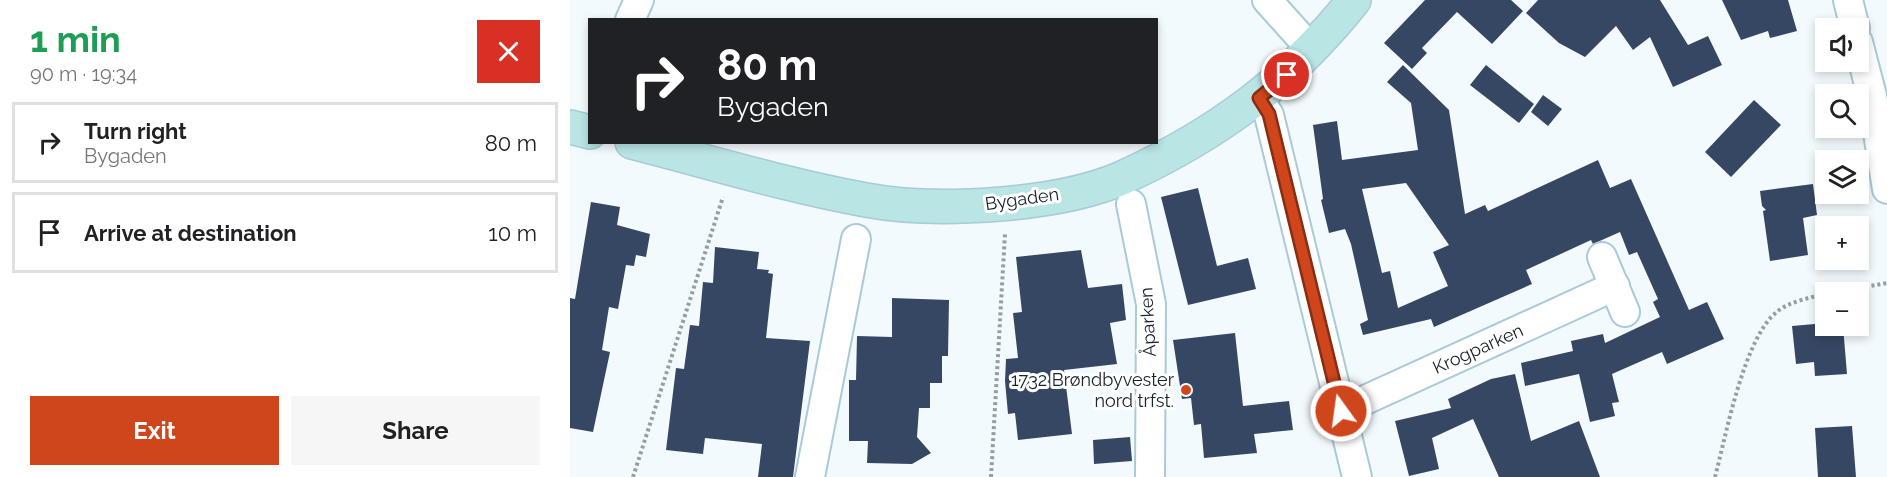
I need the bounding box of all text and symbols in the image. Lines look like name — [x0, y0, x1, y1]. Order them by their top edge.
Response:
text: 1 min — [30, 18, 121, 60]
map controls — [1815, 18, 1869, 336]
button: sound — [1815, 18, 1869, 72]
button: close — [477, 20, 540, 83]
text: 80 m — [717, 41, 817, 90]
icon: right — [618, 42, 696, 120]
pin — [1261, 49, 1312, 100]
icon: arrive — [1270, 58, 1303, 91]
text: 90 m · 19:34 — [30, 62, 137, 86]
button: search — [1815, 84, 1869, 138]
text: Bygaden — [717, 91, 829, 122]
text: Turn right — [84, 118, 187, 144]
icon: right — [33, 126, 66, 159]
text: 80 m — [485, 130, 537, 156]
text: Bygaden — [84, 144, 167, 168]
button: layers — [1815, 150, 1869, 204]
street label: Bygaden — [984, 183, 1060, 214]
icon: arrive — [33, 216, 66, 249]
button: + — [1815, 216, 1869, 270]
text: Arrive at destination — [84, 220, 297, 246]
text: 10 m — [488, 220, 537, 246]
button: − — [1815, 282, 1869, 336]
street label: Åparken — [1134, 287, 1160, 357]
street label: Krogparken — [1429, 319, 1526, 378]
place label: 1732 Brøndbyvester nord trfst. — [1011, 369, 1175, 411]
position arrow — [1309, 379, 1373, 443]
marker: 1732 Brøndbyvester nord trfst. — [1179, 383, 1193, 397]
button: Exit — [30, 396, 279, 465]
button: Share — [291, 396, 540, 465]

